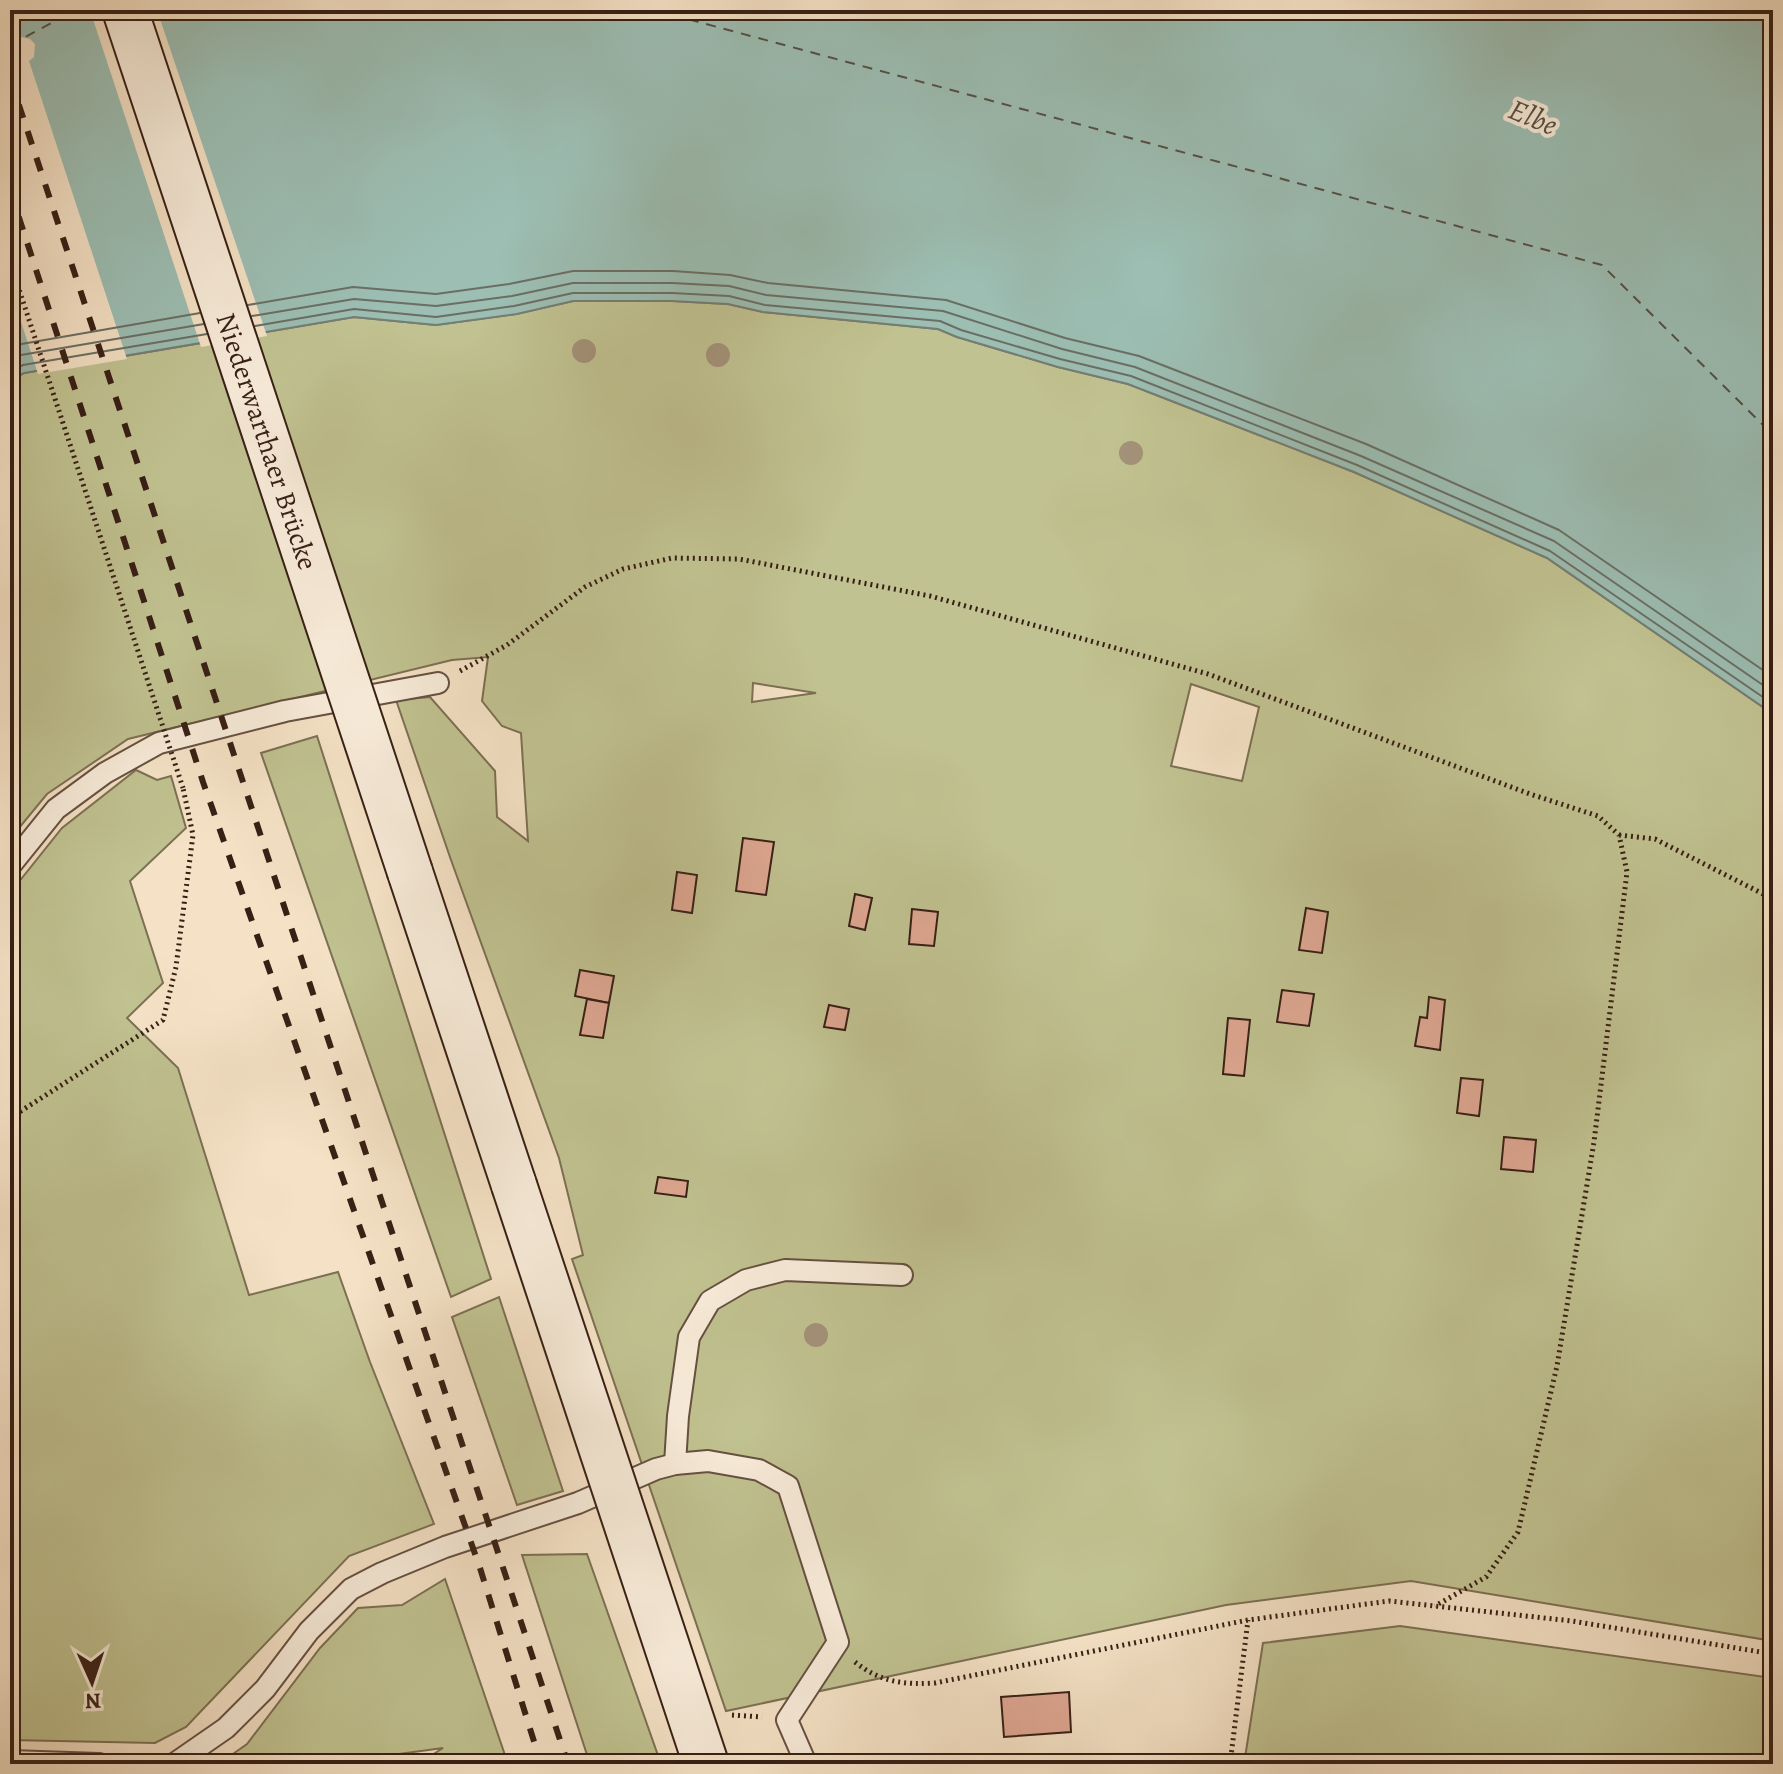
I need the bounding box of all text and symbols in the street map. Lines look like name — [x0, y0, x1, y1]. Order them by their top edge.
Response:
water label: Elbe — [1503, 89, 1564, 145]
street label: Niederwarthaer Brücke — [206, 308, 327, 575]
north arrow — [52, 1642, 132, 1722]
text: N — [84, 1686, 102, 1716]

